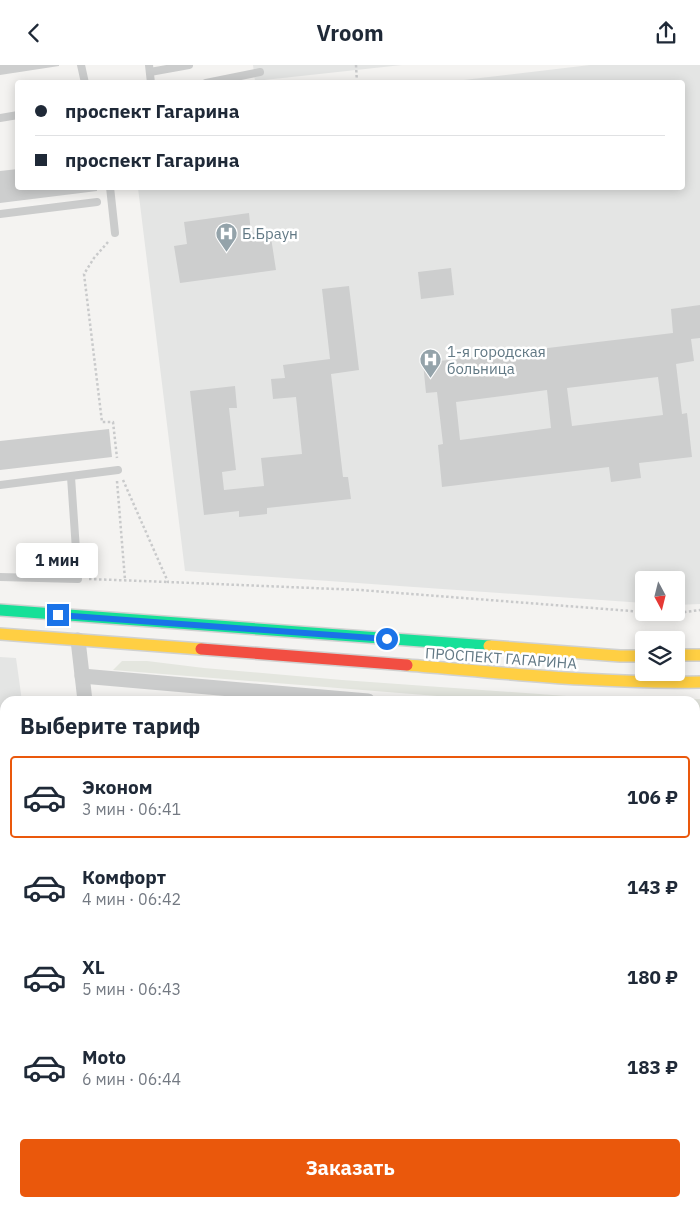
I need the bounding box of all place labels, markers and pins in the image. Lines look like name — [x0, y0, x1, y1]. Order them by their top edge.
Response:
hospital icon: Б.Браун — [214, 221, 238, 252]
place label: Б.Браун — [242, 224, 298, 243]
place label: 1-я городская больница — [447, 342, 546, 378]
hospital icon: 1-я городская больница — [419, 348, 443, 379]

